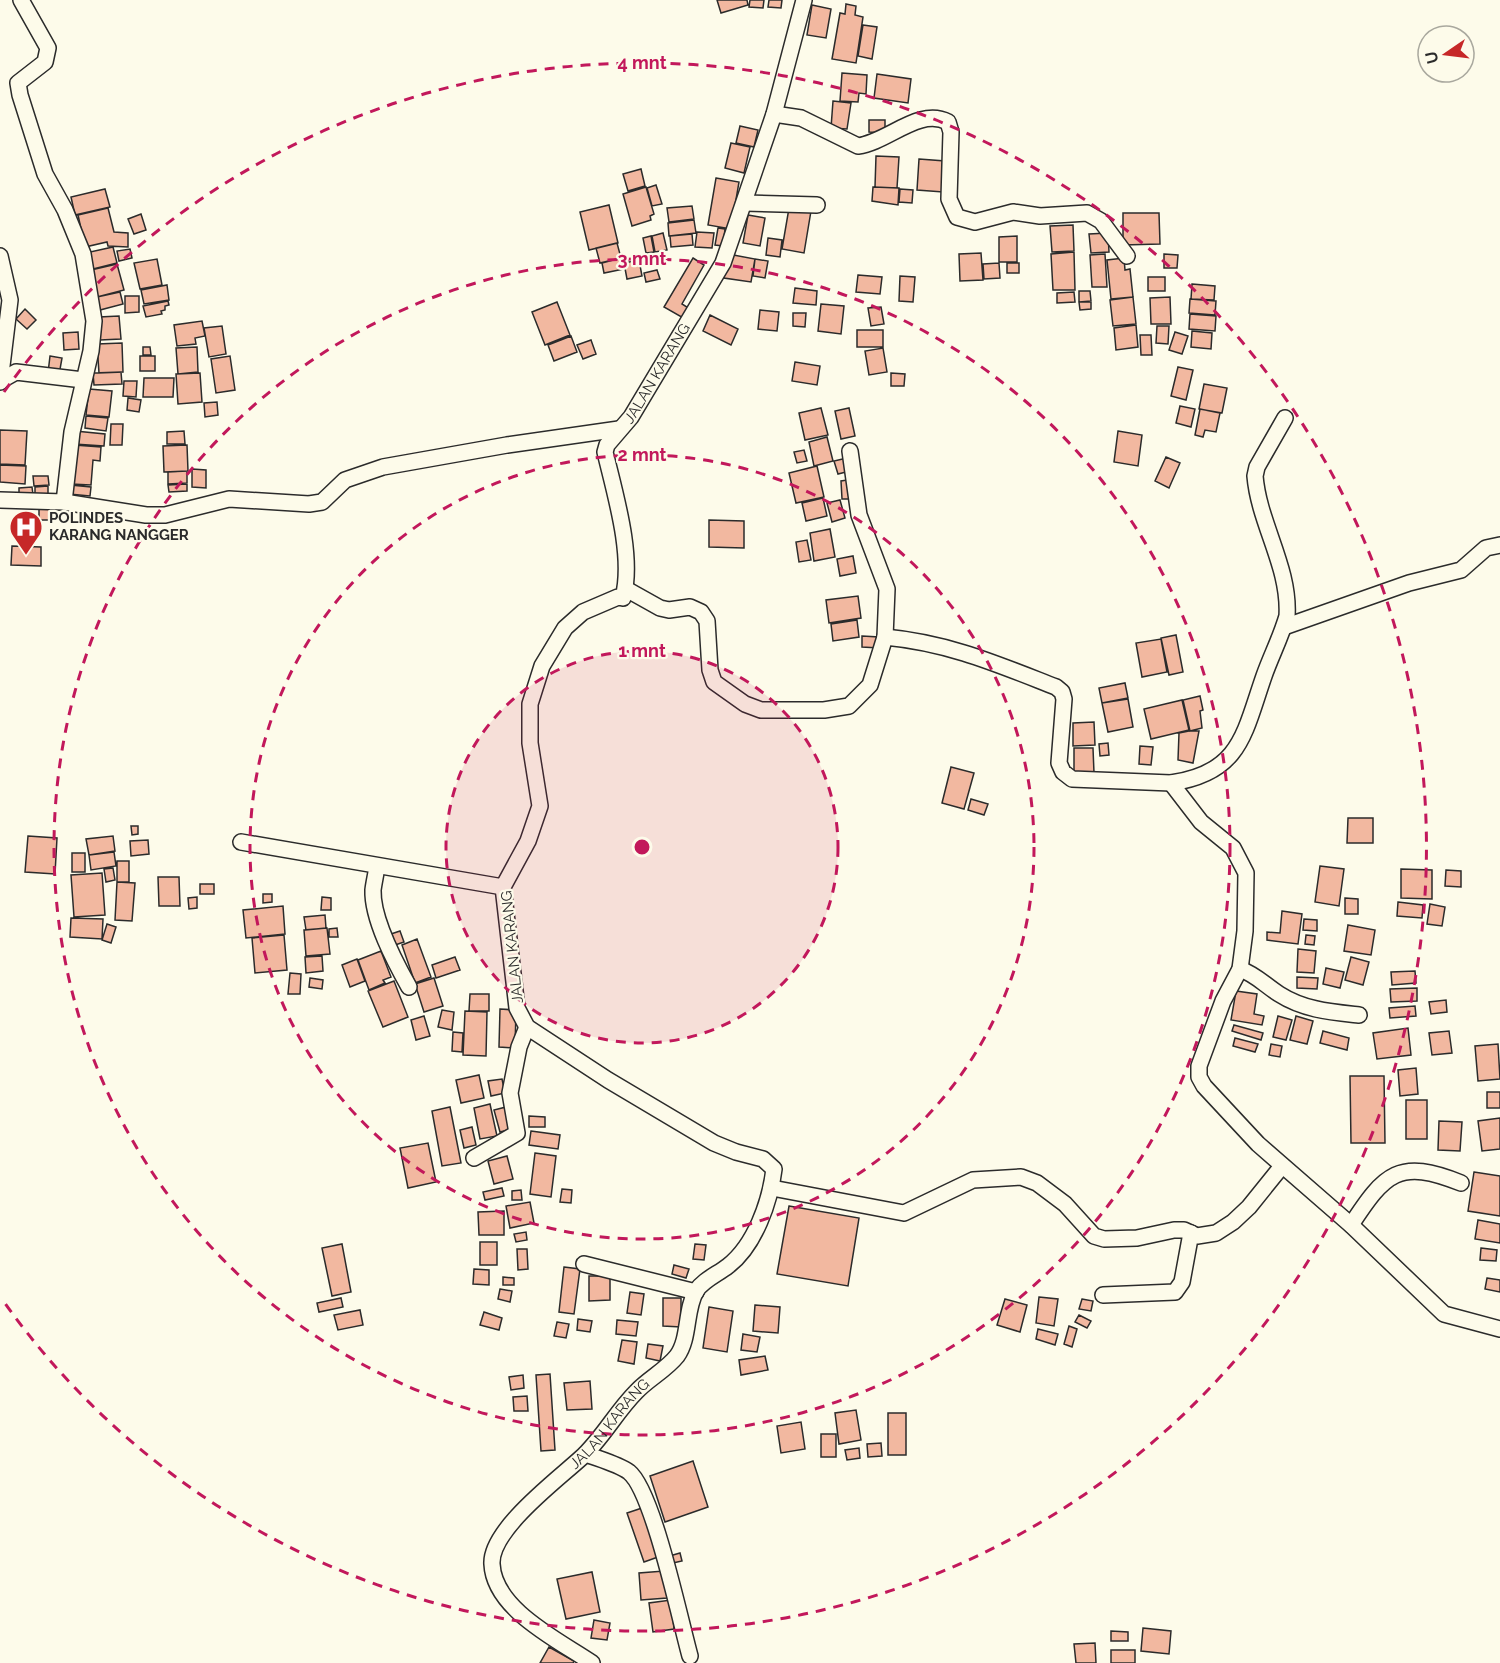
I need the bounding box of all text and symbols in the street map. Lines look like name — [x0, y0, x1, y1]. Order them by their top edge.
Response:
north arrow — [1416, 24, 1476, 84]
text: U — [1421, 49, 1443, 66]
text: 4 mnt — [617, 52, 667, 73]
text: 3 mnt — [618, 248, 667, 269]
street label: JALAN KARANG — [620, 320, 694, 427]
text: 2 mnt — [618, 444, 667, 465]
hospital icon: POLINDES KARANG NANGGER — [8, 509, 44, 556]
place label: POLINDES KARANG NANGGER — [49, 509, 189, 544]
text: 1 mnt — [618, 640, 666, 661]
centre of rings — [632, 837, 652, 857]
street label: JALAN KARANG — [497, 890, 527, 1004]
street label: JALAN KARANG — [566, 1375, 653, 1473]

